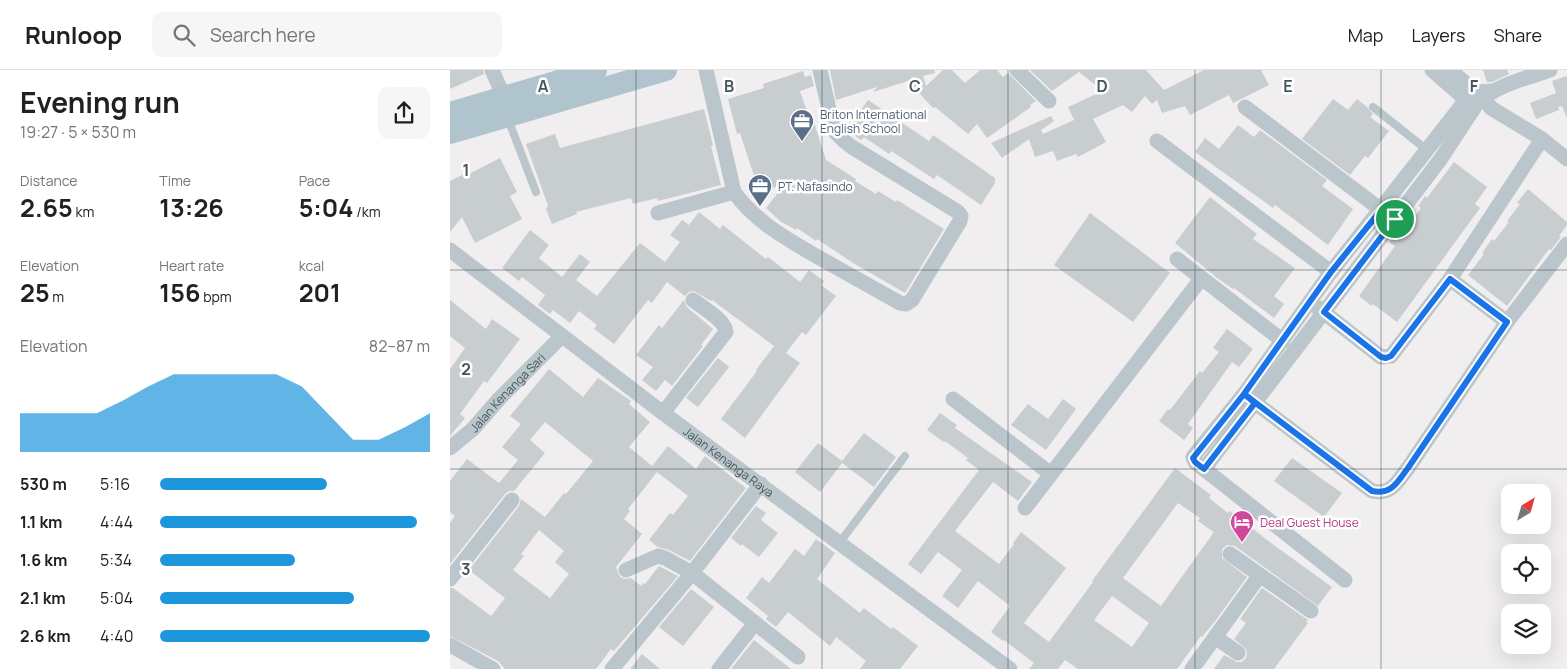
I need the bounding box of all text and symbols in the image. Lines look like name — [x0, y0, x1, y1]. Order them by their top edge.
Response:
search box — [152, 12, 502, 57]
text: Runloop — [25, 18, 122, 51]
icon: search — [170, 21, 198, 49]
text: Search here — [210, 22, 316, 48]
text: Map — [1348, 23, 1383, 47]
text: Layers — [1411, 23, 1465, 47]
text: Share — [1493, 23, 1542, 47]
text: A — [538, 75, 549, 97]
text: B — [724, 75, 734, 97]
text: C — [909, 75, 921, 97]
text: D — [1096, 75, 1108, 97]
text: E — [1283, 75, 1293, 97]
text: F — [1470, 75, 1479, 97]
text: Evening run — [20, 83, 180, 121]
button: share — [378, 87, 430, 139]
place label: Briton International English School — [820, 106, 927, 137]
office icon: Briton International English School — [789, 108, 815, 142]
text: 19:27 · 5 × 530 m — [20, 121, 136, 143]
text: 1 — [462, 159, 470, 181]
text: Distance — [20, 171, 77, 190]
text: Time — [159, 171, 191, 190]
text: Pace — [299, 171, 330, 190]
office icon: PT. Nafasindo — [747, 173, 773, 207]
place label: PT. Nafasindo — [778, 178, 853, 195]
text: 2.65 — [20, 190, 73, 225]
text: 13:26 — [159, 190, 224, 225]
text: 5:04 — [299, 190, 354, 225]
pin — [1374, 198, 1416, 240]
text: km — [73, 202, 94, 221]
text: /km — [354, 202, 381, 221]
icon: arrive — [1381, 205, 1409, 233]
text: Elevation — [20, 256, 79, 275]
text: Heart rate — [159, 256, 224, 275]
text: kcal — [299, 256, 324, 275]
text: 25 — [20, 275, 50, 310]
text: 156 — [159, 275, 200, 310]
text: 201 — [299, 275, 341, 310]
text: m — [50, 287, 64, 306]
text: bpm — [200, 287, 232, 306]
text: Elevation — [20, 335, 88, 357]
text: 82–87 m — [369, 335, 430, 357]
street label: Jalan Kenanga Sari — [466, 349, 549, 436]
text: 2 — [461, 358, 471, 380]
street label: Jalan Kenanga Raya — [680, 422, 778, 501]
text: 530 m — [20, 473, 67, 495]
text: 5:16 — [100, 473, 130, 495]
north arrow — [1501, 484, 1551, 534]
map controls — [1501, 484, 1551, 654]
hotel icon: Deal Guest House — [1229, 509, 1255, 543]
text: 1.1 km — [20, 511, 63, 533]
text: 4:44 — [100, 511, 133, 533]
place label: Deal Guest House — [1260, 514, 1359, 531]
button: locate — [1501, 544, 1551, 594]
text: 1.6 km — [20, 549, 67, 571]
text: 5:34 — [100, 549, 132, 571]
text: 3 — [461, 558, 471, 580]
text: 2.1 km — [20, 587, 66, 609]
text: 5:04 — [100, 587, 133, 609]
button: layers — [1501, 604, 1551, 654]
text: 2.6 km — [20, 625, 71, 647]
text: 4:40 — [100, 625, 133, 647]

